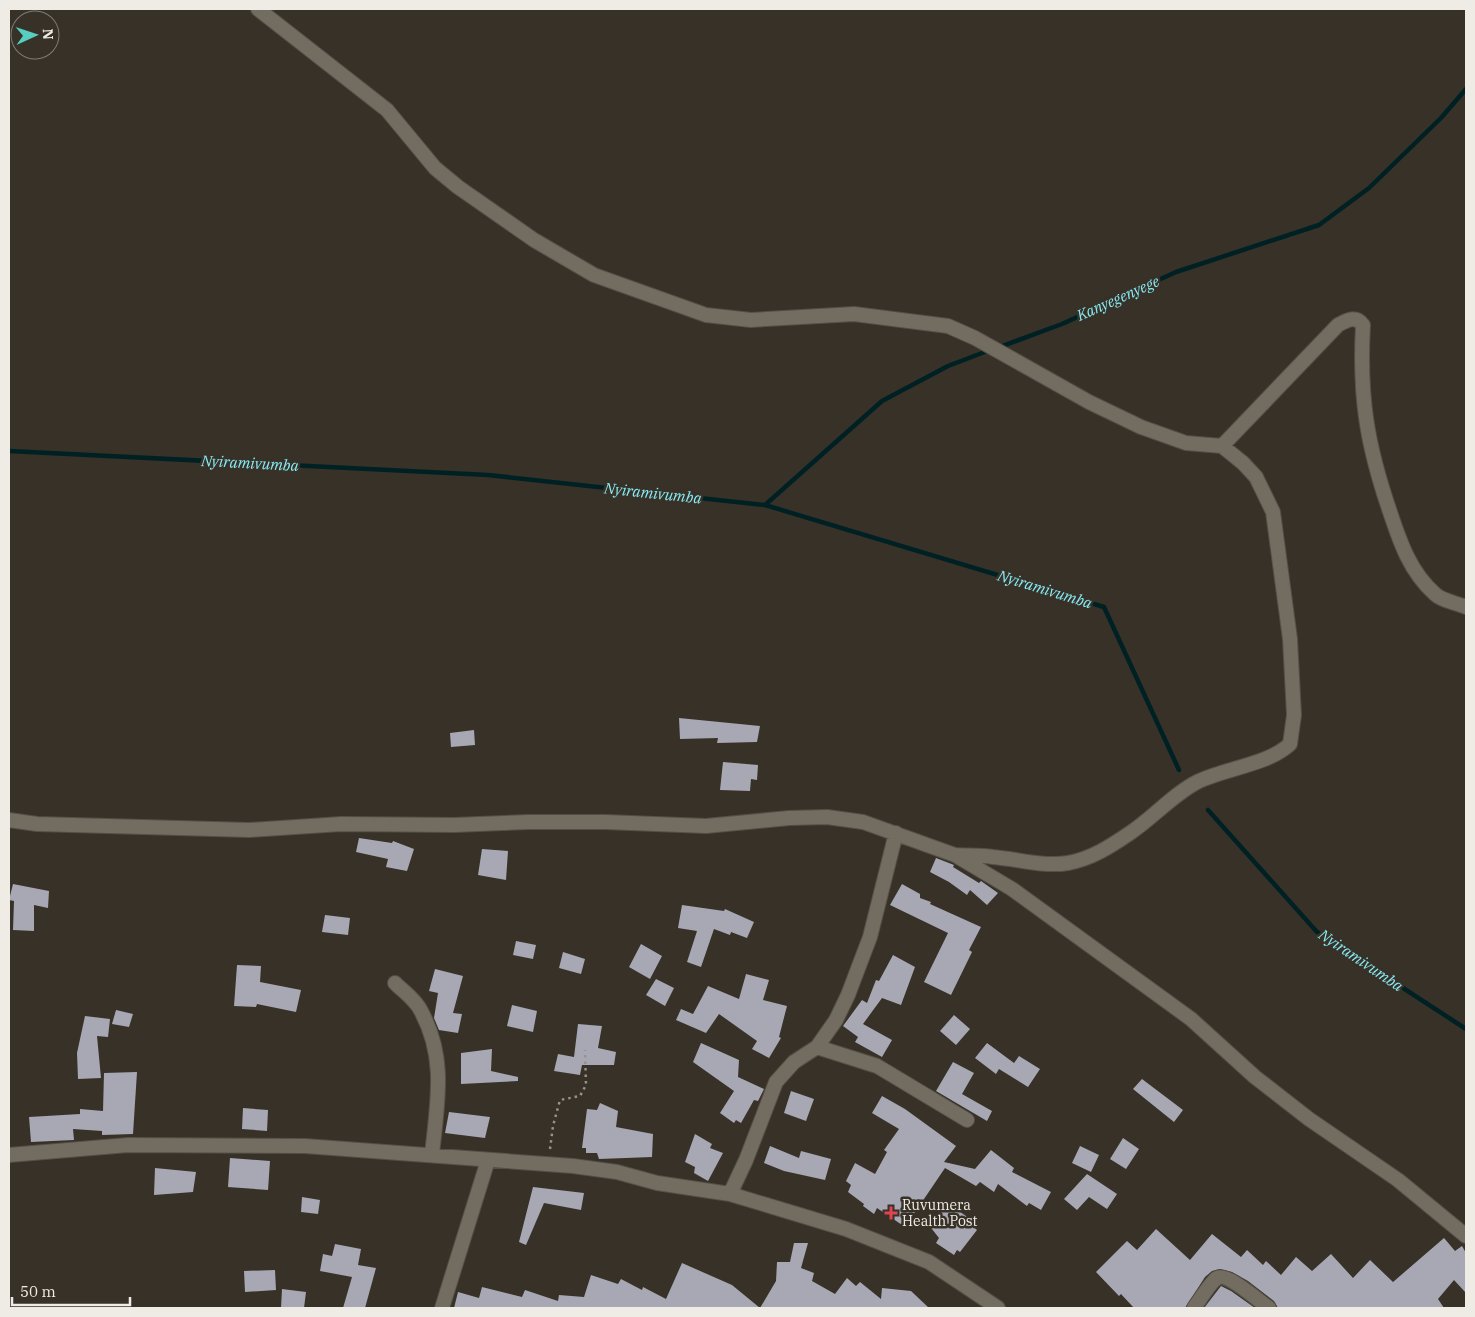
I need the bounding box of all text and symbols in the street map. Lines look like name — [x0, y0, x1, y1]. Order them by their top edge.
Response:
north arrow — [10, 10, 60, 60]
text: N — [39, 28, 57, 40]
water label: Kanyegenyege — [1073, 271, 1163, 325]
water label: Nyiramivumba — [200, 451, 300, 475]
water label: Nyiramivumba — [602, 478, 703, 508]
water label: Nyiramivumba — [995, 565, 1095, 613]
water label: Nyiramivumba — [1314, 924, 1407, 996]
place label: Ruvumera Health Post — [902, 1196, 978, 1230]
marker: Ruvumera Health Post — [884, 1206, 898, 1220]
scale bar — [12, 1274, 130, 1306]
text: 50 m — [20, 1282, 56, 1301]

